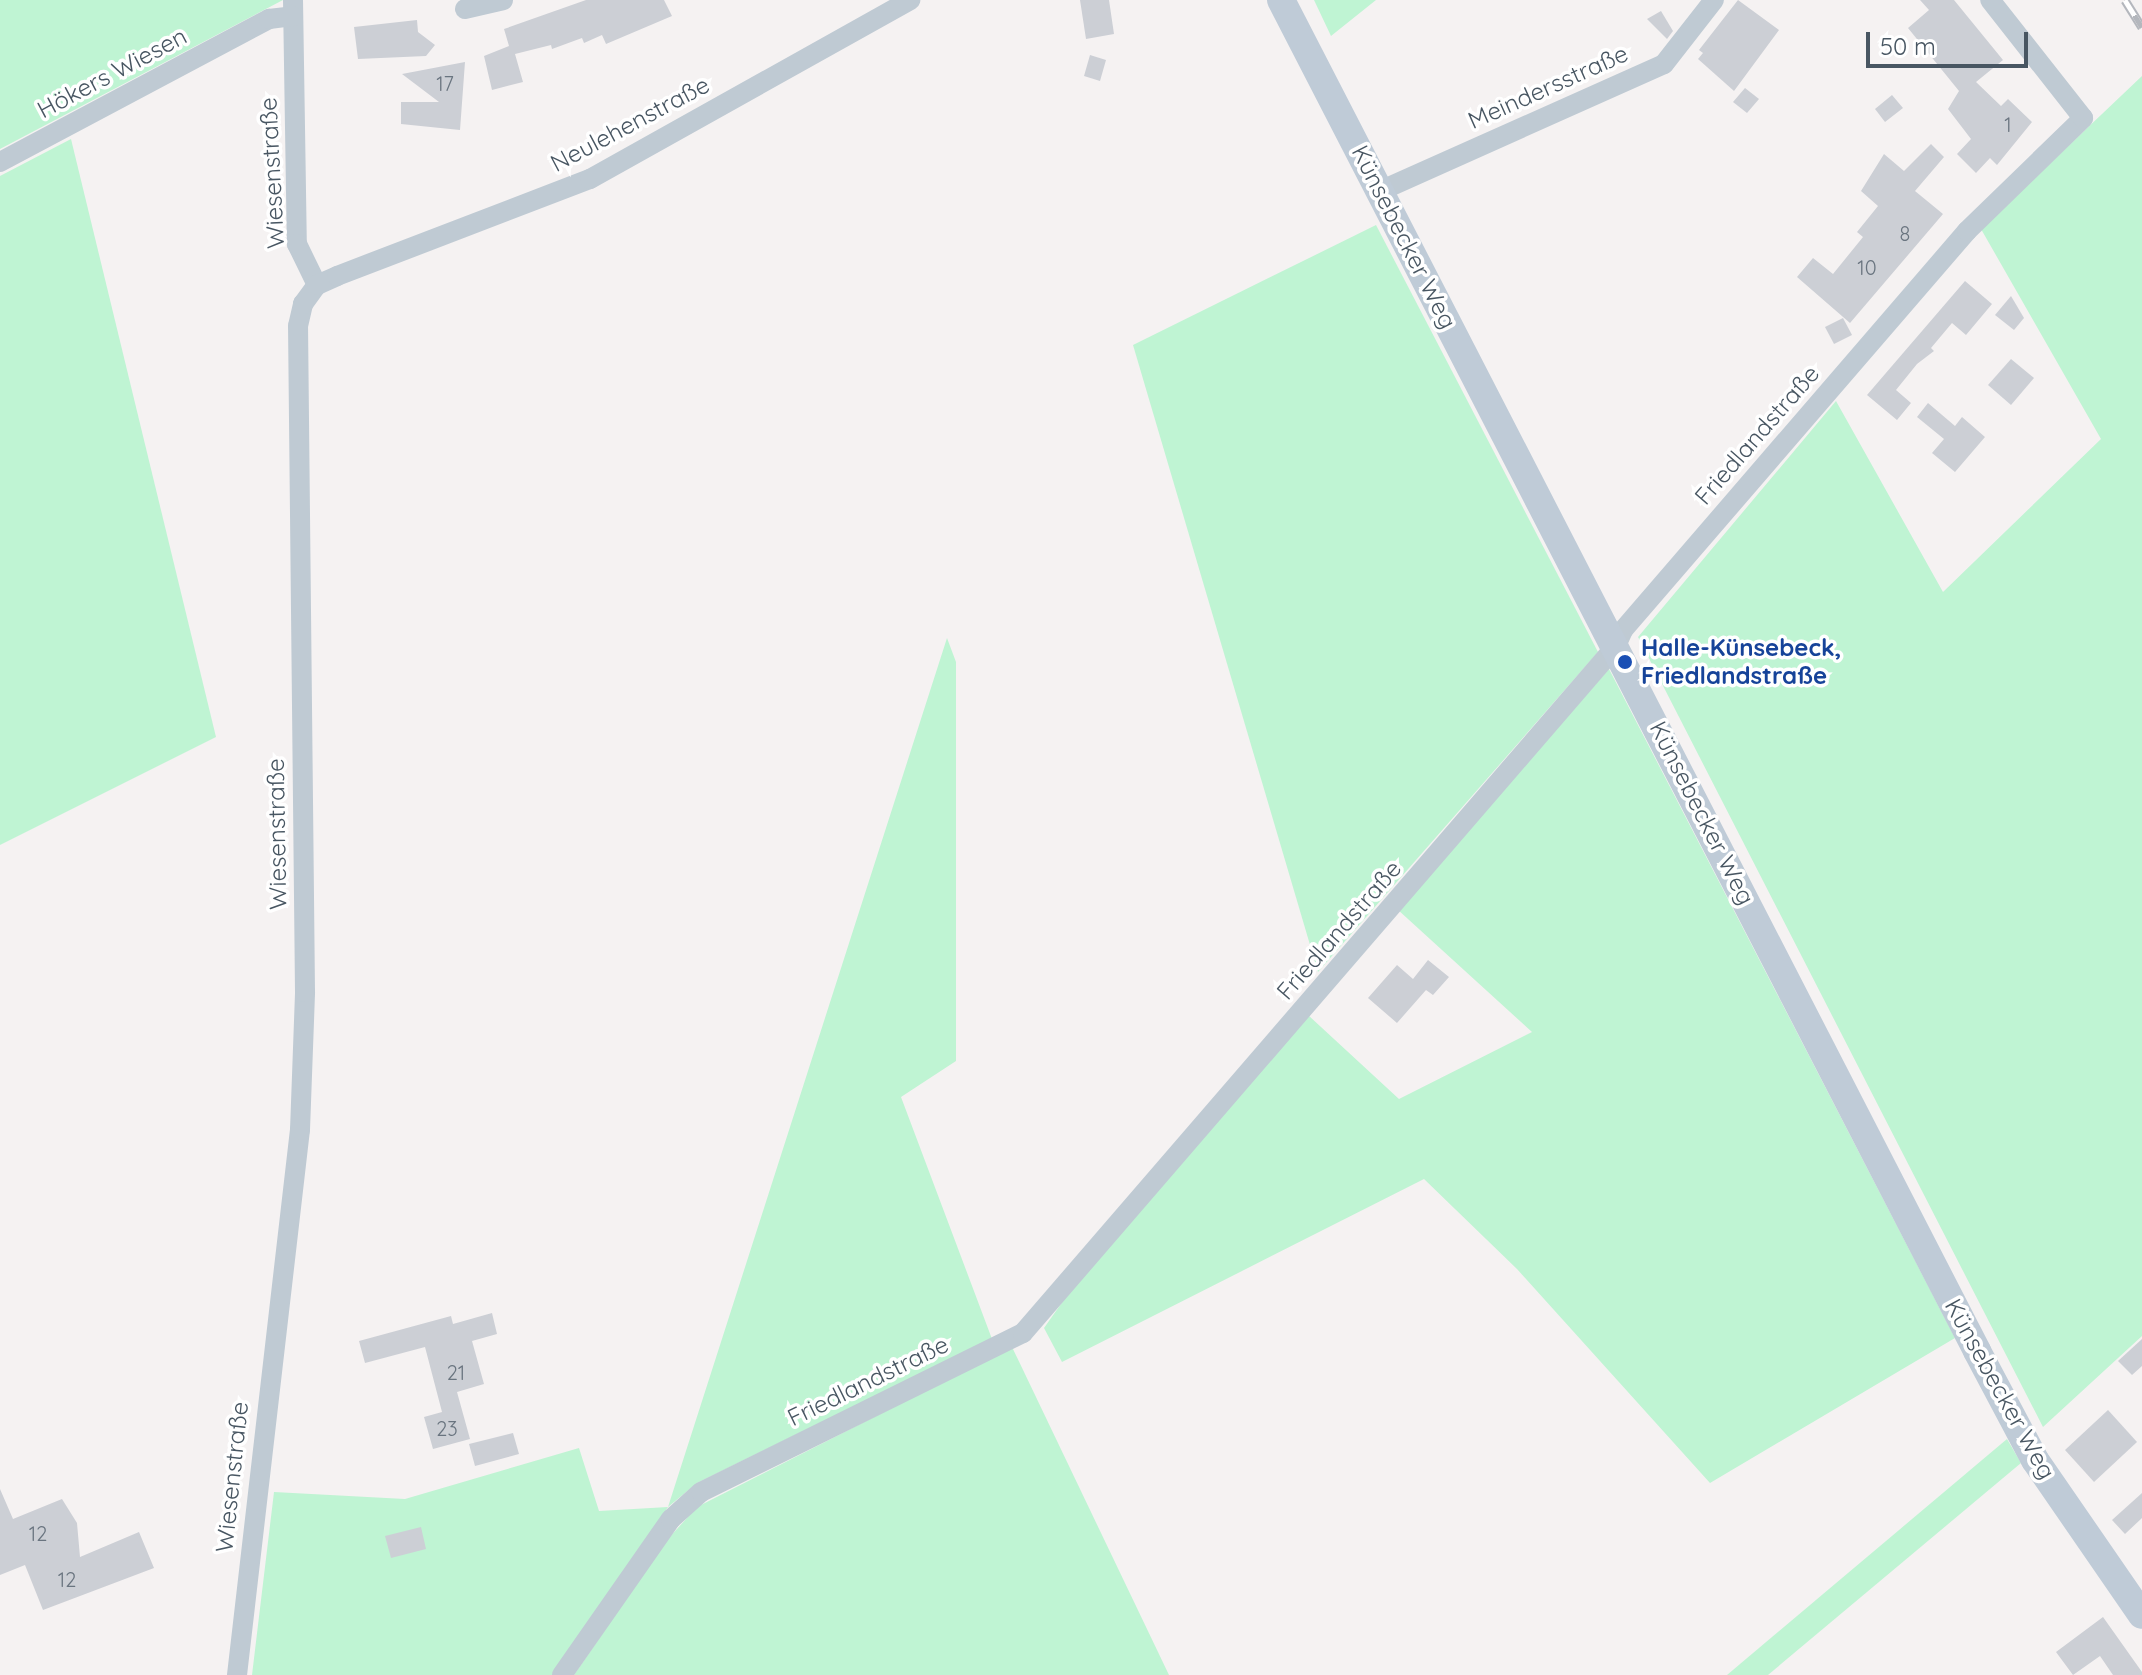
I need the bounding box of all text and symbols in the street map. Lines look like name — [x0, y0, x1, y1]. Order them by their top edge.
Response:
scale bar — [1870, 16, 2032, 66]
street label: Hökers Wiesen — [32, 21, 192, 125]
text: 50 m — [1880, 31, 1936, 61]
street label: Meindersstraße — [1464, 39, 1632, 135]
street label: Neulehenstraße — [546, 70, 714, 178]
house number: 17 — [436, 71, 454, 95]
street label: Wiesenstraße — [254, 97, 290, 249]
house number: 1 — [2004, 112, 2012, 136]
street label: Künsebecker Weg — [1345, 141, 1463, 333]
house number: 8 — [1900, 221, 1910, 245]
house number: 10 — [1857, 255, 1877, 279]
street label: Friedlandstraße — [1689, 359, 1825, 511]
place label: Halle-Künsebeck, Friedlandstraße — [1641, 634, 1841, 690]
marker: Halle-Künsebeck, Friedlandstraße — [1616, 653, 1634, 671]
street label: Künsebecker Weg — [1643, 717, 1761, 909]
street label: Wiesenstraße — [261, 758, 293, 910]
street label: Friedlandstraße — [1271, 854, 1407, 1006]
street label: Künsebecker Weg — [1939, 1294, 2061, 1484]
street label: Friedlandstraße — [783, 1330, 953, 1432]
house number: 21 — [447, 1360, 465, 1384]
street label: Wiesenstraße — [210, 1400, 254, 1554]
house number: 23 — [436, 1416, 458, 1440]
house number: 12 — [29, 1521, 47, 1545]
house number: 12 — [58, 1567, 76, 1591]

